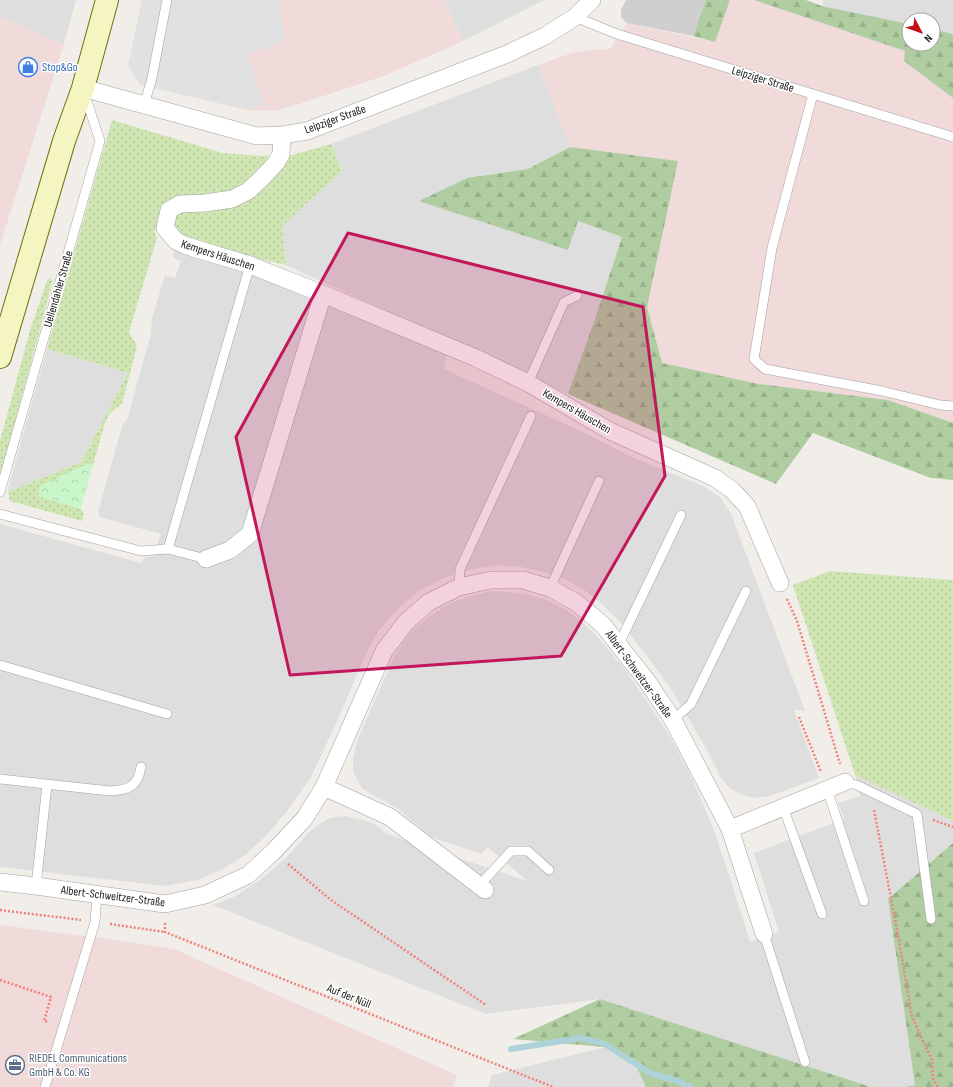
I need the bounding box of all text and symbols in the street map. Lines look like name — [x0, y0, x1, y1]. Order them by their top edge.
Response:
north arrow — [901, 12, 941, 52]
text: N — [921, 32, 935, 45]
shop icon: Stop&Go — [17, 56, 39, 78]
place label: Stop&Go — [42, 60, 78, 75]
street label: Leipziger Straße — [730, 63, 796, 96]
street label: Leipziger Straße — [302, 101, 368, 138]
street label: Kempers Häuschen — [179, 236, 257, 275]
street label: Uellendahler Straße — [40, 249, 77, 329]
street label: Kempers Häuschen — [540, 386, 614, 437]
street label: Albert-Schweitzer-Straße — [601, 627, 676, 721]
street label: Albert-Schweitzer-Straße — [59, 883, 166, 910]
street label: Auf der Nüll — [324, 980, 373, 1012]
place label: RIEDEL Communications GmbH & Co. KG — [29, 1051, 127, 1080]
office icon: RIEDEL Communications GmbH & Co. KG — [4, 1054, 26, 1076]

